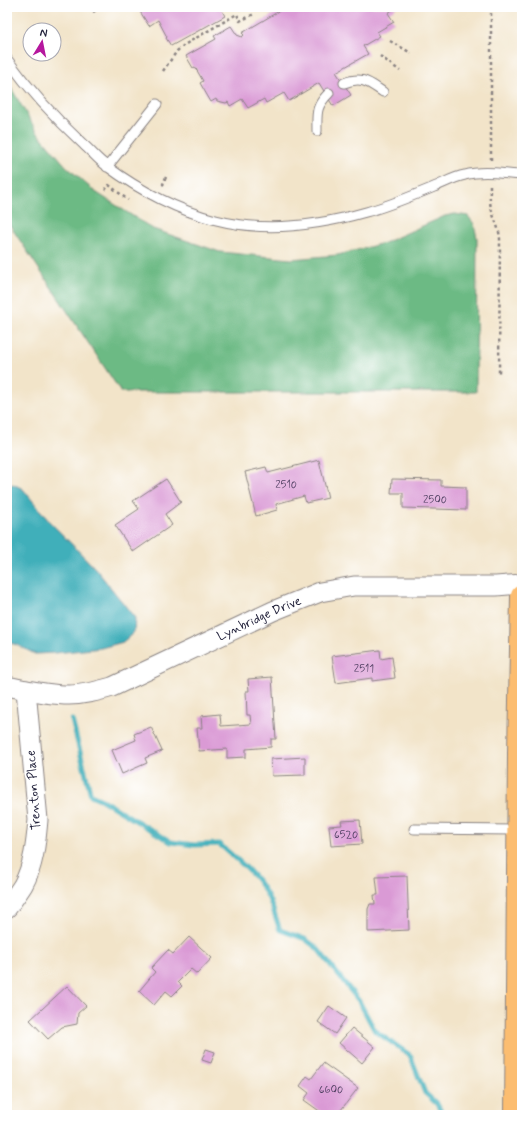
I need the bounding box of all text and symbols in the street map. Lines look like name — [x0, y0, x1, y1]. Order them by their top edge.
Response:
north arrow — [22, 22, 62, 62]
text: N — [39, 26, 48, 41]
house number: 2510 — [275, 478, 297, 492]
house number: 2500 — [423, 493, 447, 507]
street label: Lynbridge Drive — [214, 592, 304, 645]
house number: 2511 — [354, 662, 374, 676]
street label: Trenton Place — [23, 749, 45, 830]
house number: 6520 — [334, 828, 358, 842]
house number: 6600 — [319, 1083, 343, 1097]

